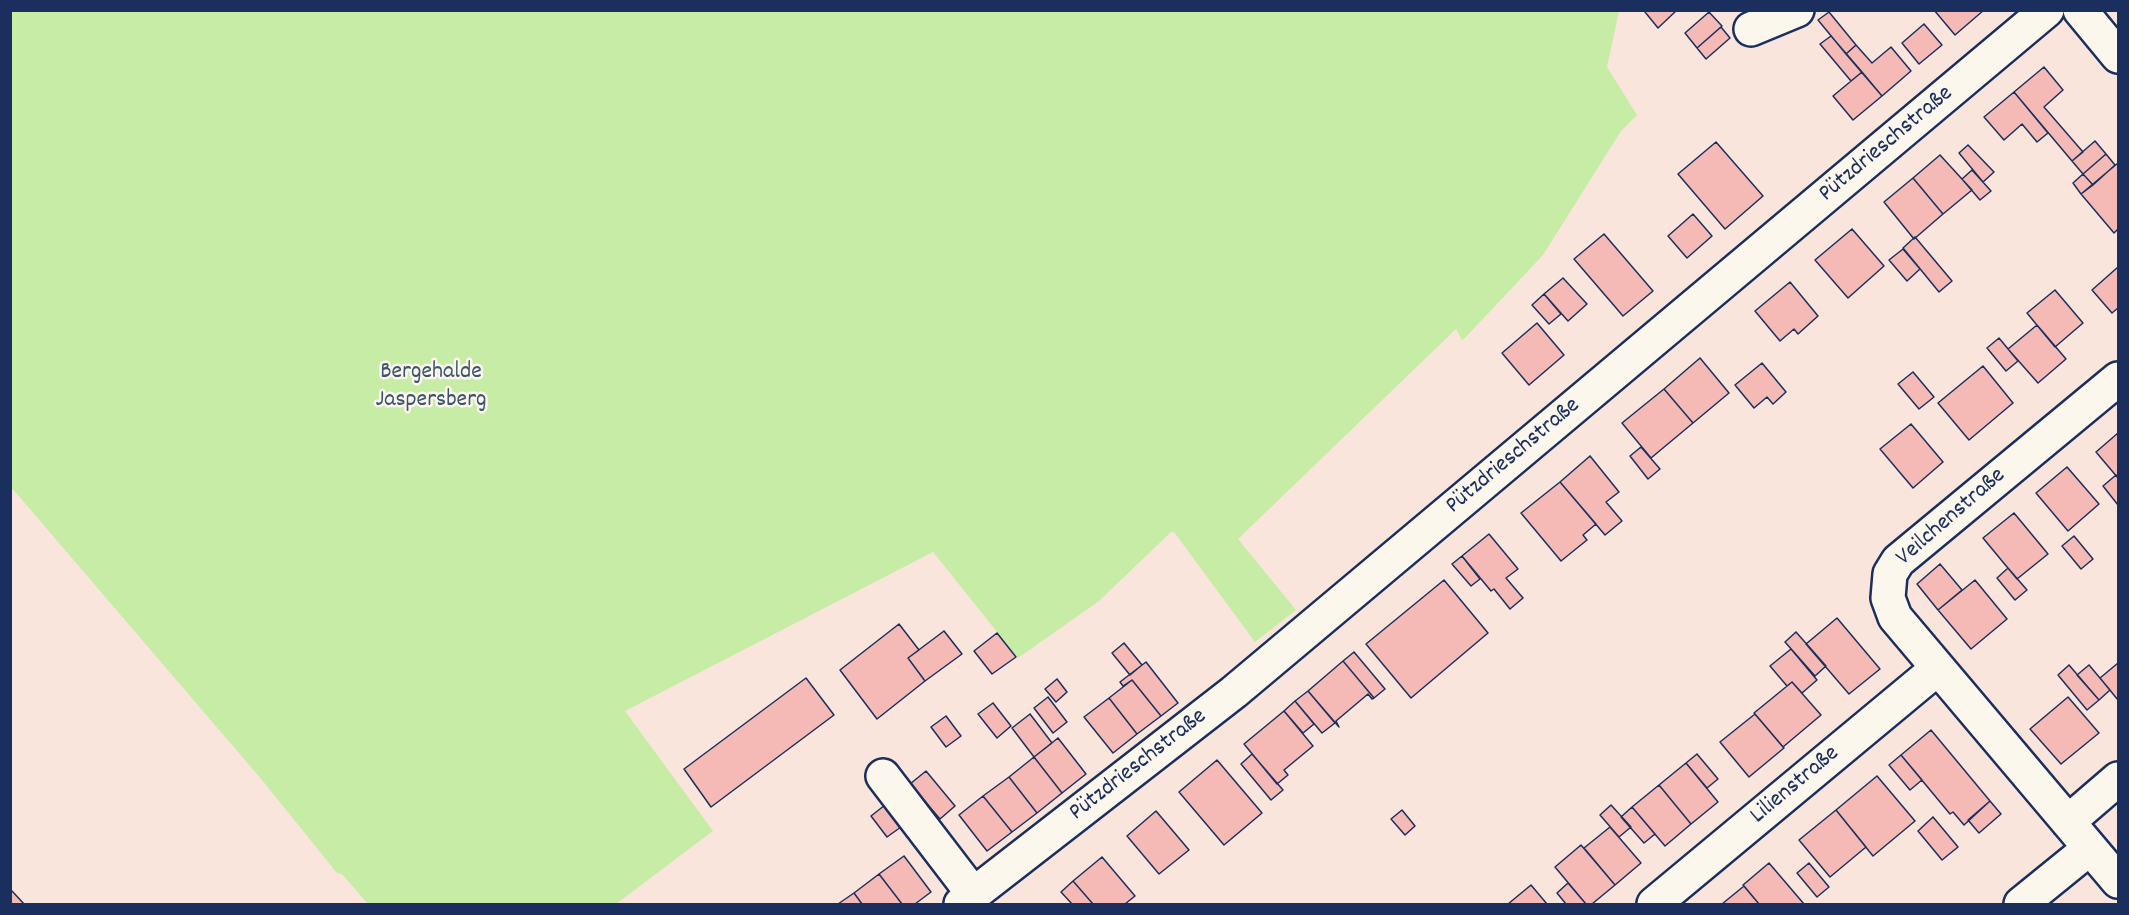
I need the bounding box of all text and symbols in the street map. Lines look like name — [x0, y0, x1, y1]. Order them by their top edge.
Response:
street label: Pützdrieschstraße — [1814, 81, 1960, 209]
park label: Bergehalde Jaspersberg — [375, 360, 487, 416]
street label: Pützdrieschstraße — [1441, 393, 1587, 521]
street label: Veilchenstraße — [1891, 463, 2013, 573]
street label: Pützdrieschstraße — [1065, 704, 1213, 828]
street label: Lilienstraße — [1746, 741, 1846, 831]

